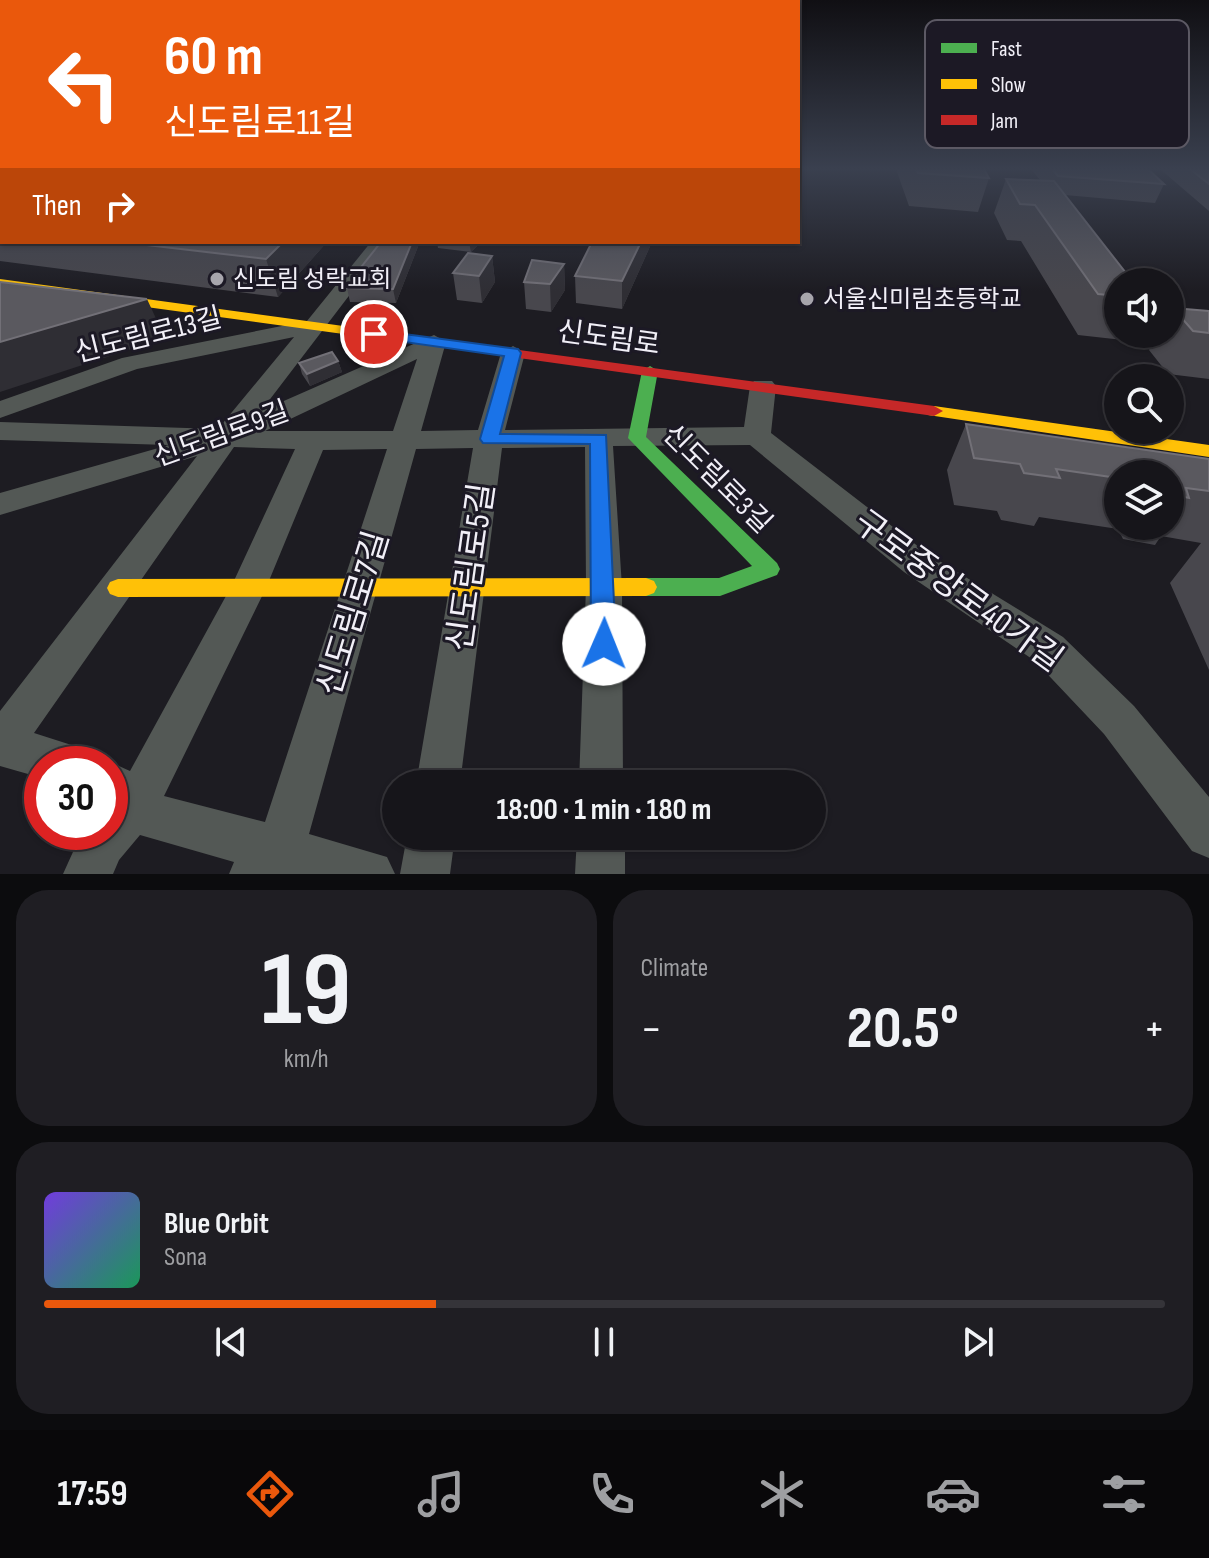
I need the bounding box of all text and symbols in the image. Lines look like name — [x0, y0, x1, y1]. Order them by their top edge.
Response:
legend — [925, 20, 1189, 148]
text: 60 m — [164, 24, 263, 91]
icon: left — [32, 32, 136, 136]
text: Fast — [991, 36, 1022, 63]
text: Slow — [991, 72, 1026, 99]
text: 신도림로11길 — [164, 102, 355, 145]
text: Jam — [990, 108, 1018, 135]
icon: right — [98, 184, 142, 228]
text: Then — [32, 188, 82, 224]
place label: 신도림 성락교회 — [233, 265, 391, 294]
map controls — [1104, 268, 1184, 540]
button: sound — [1104, 268, 1184, 348]
marker: 신도림 성락교회 — [208, 270, 226, 288]
place label: 서울신미림초등학교 — [823, 285, 1022, 314]
marker: 서울신미림초등학교 — [798, 290, 816, 308]
pin — [340, 300, 408, 368]
street label: 신도림로13길 — [71, 301, 225, 370]
icon: arrive — [352, 312, 396, 356]
street label: 신도림로 — [555, 315, 662, 362]
button: search — [1104, 364, 1184, 444]
street label: 신도림로9길 — [150, 395, 294, 474]
street label: 신도림로3길 — [656, 418, 778, 540]
button: layers — [1104, 460, 1184, 540]
street label: 신도림로5길 — [439, 480, 504, 654]
street label: 구로중앙로40가길 — [846, 502, 1071, 681]
street label: 신도림로7길 — [309, 526, 398, 701]
position arrow — [562, 602, 646, 686]
speed limit sign: 30 — [24, 746, 128, 850]
text: 18:00 · 1 min · 180 m — [497, 792, 711, 828]
text: 19 — [261, 929, 351, 1054]
text: Climate — [641, 953, 708, 984]
text: 20.5° — [847, 993, 959, 1065]
text: − — [641, 1003, 662, 1056]
text: + — [1143, 1003, 1165, 1056]
text: km/h — [284, 1044, 329, 1075]
text: Blue Orbit — [164, 1206, 269, 1242]
text: Sona — [164, 1242, 207, 1273]
icon: previous — [209, 1320, 253, 1364]
icon: pause — [582, 1320, 626, 1364]
icon: next — [956, 1320, 1000, 1364]
icon: directions — [242, 1466, 298, 1522]
icon: music — [413, 1466, 469, 1522]
icon: phone — [584, 1466, 640, 1522]
icon: climate — [754, 1466, 810, 1522]
icon: car — [925, 1466, 981, 1522]
icon: filters — [1096, 1466, 1152, 1522]
text: 17:59 — [57, 1473, 128, 1516]

